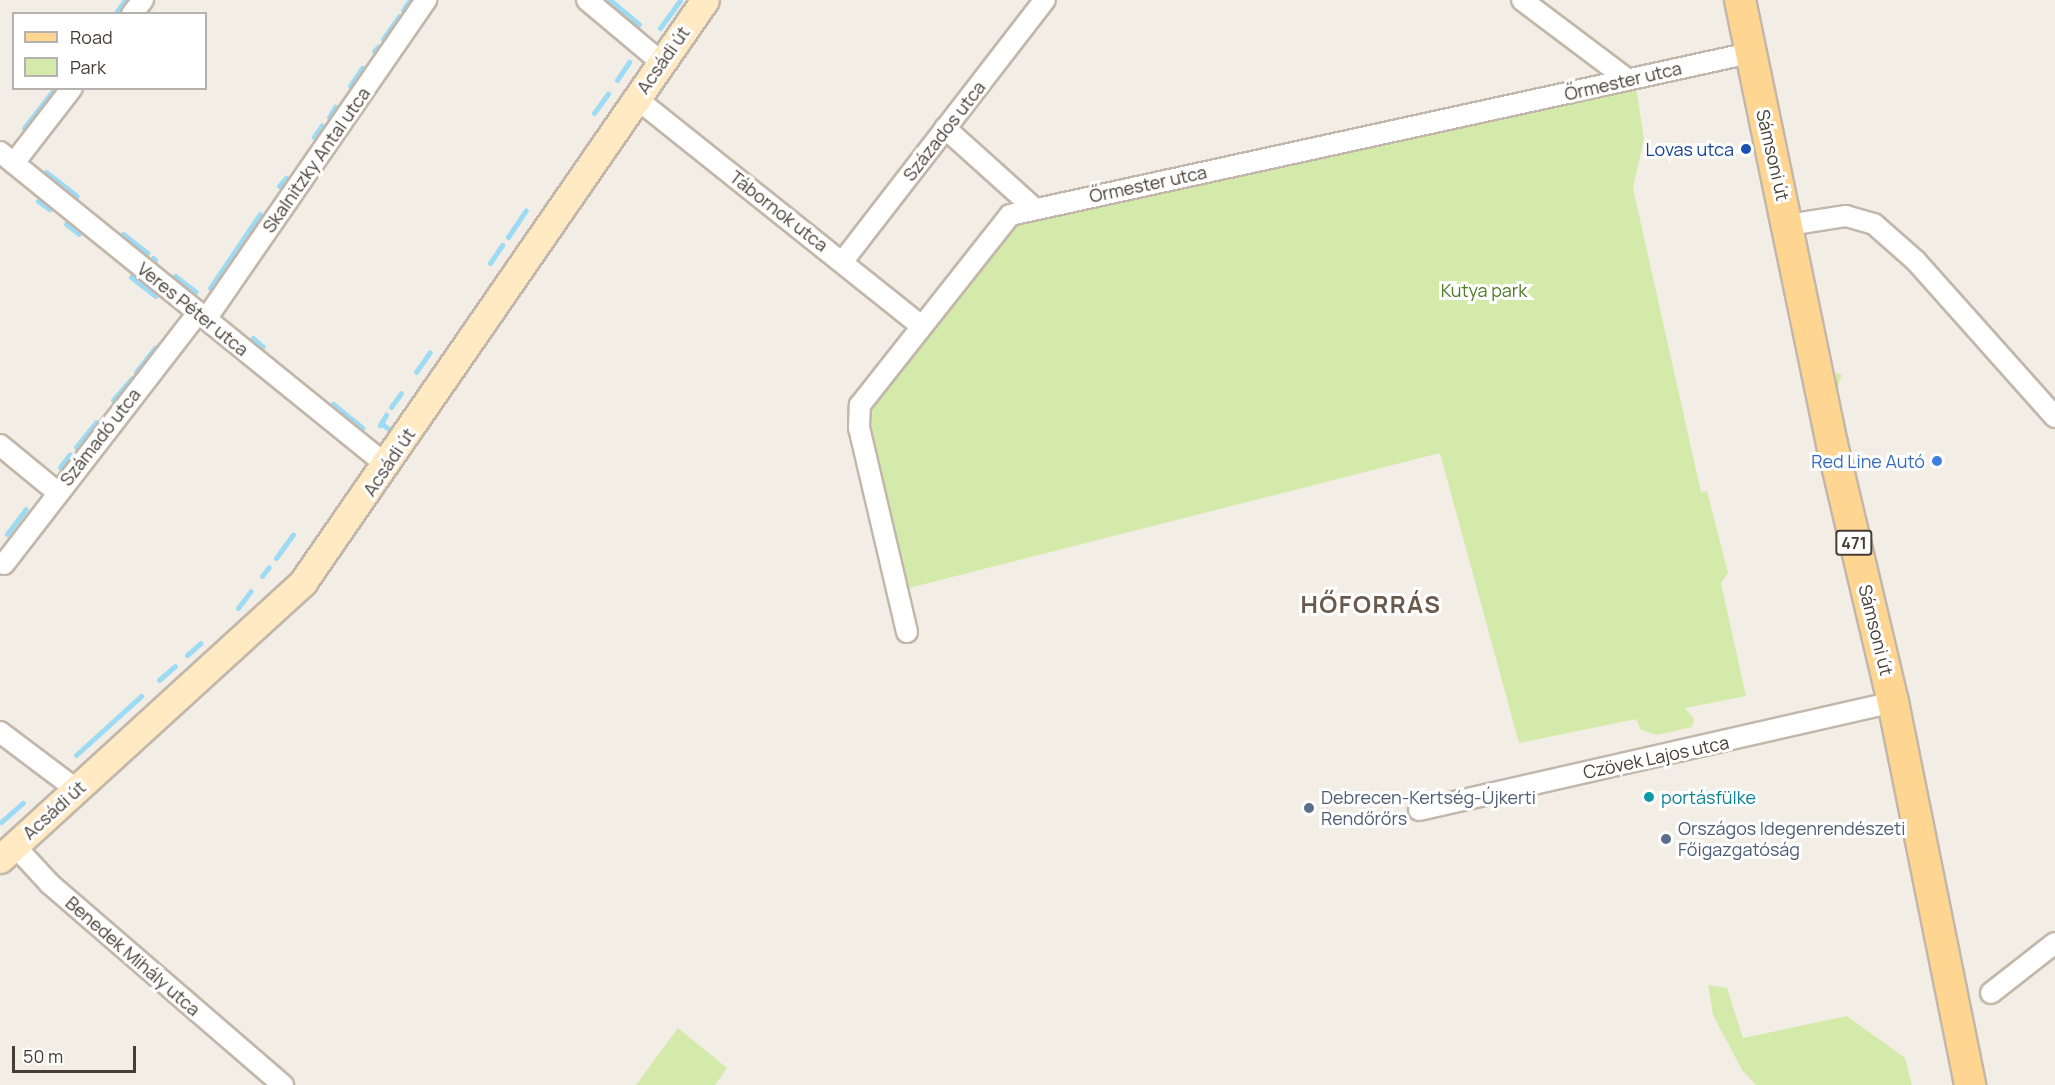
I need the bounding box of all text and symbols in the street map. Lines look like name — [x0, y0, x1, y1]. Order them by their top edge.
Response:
legend — [12, 12, 207, 90]
street label: Acsádi út — [632, 22, 694, 98]
text: Road — [70, 25, 113, 49]
text: Park — [70, 55, 106, 79]
street label: Őrmester utca — [1562, 57, 1684, 105]
street label: Százados utca — [898, 77, 990, 185]
street label: Skalnitzky Antal utca — [258, 83, 374, 237]
street label: Sámsoni út — [1752, 107, 1794, 203]
place label: Lovas utca — [1645, 138, 1734, 160]
marker: Lovas utca — [1739, 142, 1753, 156]
street label: Őrmester utca — [1087, 161, 1209, 207]
street label: Tábornok utca — [726, 166, 832, 256]
street label: Veres Péter utca — [133, 258, 253, 360]
park label: Kutya park — [1441, 279, 1527, 301]
street label: Számadó utca — [55, 384, 145, 490]
street label: Acsádi út — [358, 424, 420, 500]
place label: Red Line Autó — [1811, 450, 1925, 472]
marker: Red Line Autó — [1930, 454, 1944, 468]
road number: 471 — [1834, 530, 1874, 556]
street label: Sámsoni út — [1854, 582, 1898, 678]
district label: HŐFORRÁS — [1301, 590, 1441, 618]
street label: Czövek Lajos utca — [1581, 731, 1731, 783]
street label: Acsádi út — [18, 776, 90, 844]
place label: portásfülke — [1661, 786, 1756, 808]
place label: Debrecen-Kertség-Újkerti Rendőrőrs — [1321, 787, 1536, 830]
marker: portásfülke — [1642, 790, 1656, 804]
marker: Debrecen-Kertség-Újkerti Rendőrőrs — [1302, 801, 1316, 815]
place label: Országos Idegenrendészeti Főigazgatóság — [1678, 818, 1905, 860]
marker: Országos Idegenrendészeti Főigazgatóság — [1659, 832, 1673, 846]
street label: Benedek Mihály utca — [61, 892, 205, 1020]
scale bar — [15, 1034, 140, 1072]
text: 50 m — [23, 1044, 63, 1068]

